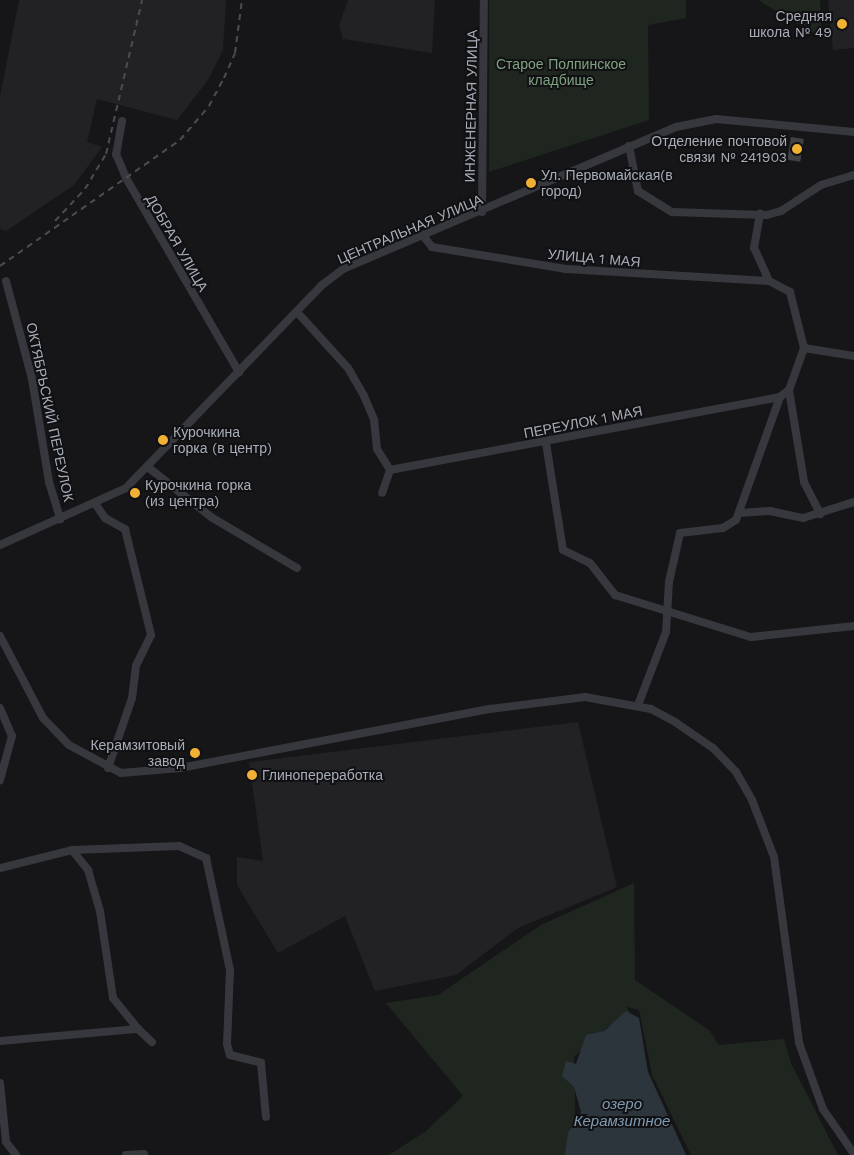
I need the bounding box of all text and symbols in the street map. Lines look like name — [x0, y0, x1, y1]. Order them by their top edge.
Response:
place label: Средняя школа № 49 — [749, 8, 832, 40]
marker: Средняя школа № 49 — [836, 18, 848, 30]
street label: ИНЖЕНЕРНАЯ УЛИЦА — [461, 29, 481, 183]
park label: Старое Полпинское кладбище — [496, 56, 626, 88]
place label: Отделение почтовой связи № 241903 — [651, 133, 787, 166]
marker: Отделение почтовой связи № 241903 — [791, 143, 803, 155]
place label: Ул. Первомайская(в город) — [541, 167, 673, 200]
marker: Ул. Первомайская(в город) — [525, 177, 537, 189]
street label: ДОБРАЯ УЛИЦА — [142, 191, 212, 295]
street label: ЦЕНТРАЛЬНАЯ УЛИЦА — [335, 191, 485, 267]
street label: УЛИЦА 1 МАЯ — [547, 246, 641, 270]
street label: ОКТЯБРЬСКИЙ ПЕРЕУЛОК — [23, 321, 77, 503]
street label: ПЕРЕУЛОК 1 МАЯ — [522, 402, 644, 442]
place label: Курочкина горка (в центр) — [173, 424, 272, 457]
marker: Курочкина горка (в центр) — [157, 434, 169, 446]
place label: Курочкина горка (из центра) — [145, 477, 251, 510]
marker: Курочкина горка (из центра) — [129, 487, 141, 499]
place label: Керамзитовый завод — [90, 737, 185, 770]
marker: Керамзитовый завод — [189, 747, 201, 759]
place label: Глинопереработка — [262, 767, 383, 783]
marker: Глинопереработка — [246, 769, 258, 781]
water label: озеро Керамзитное — [574, 1095, 670, 1130]

